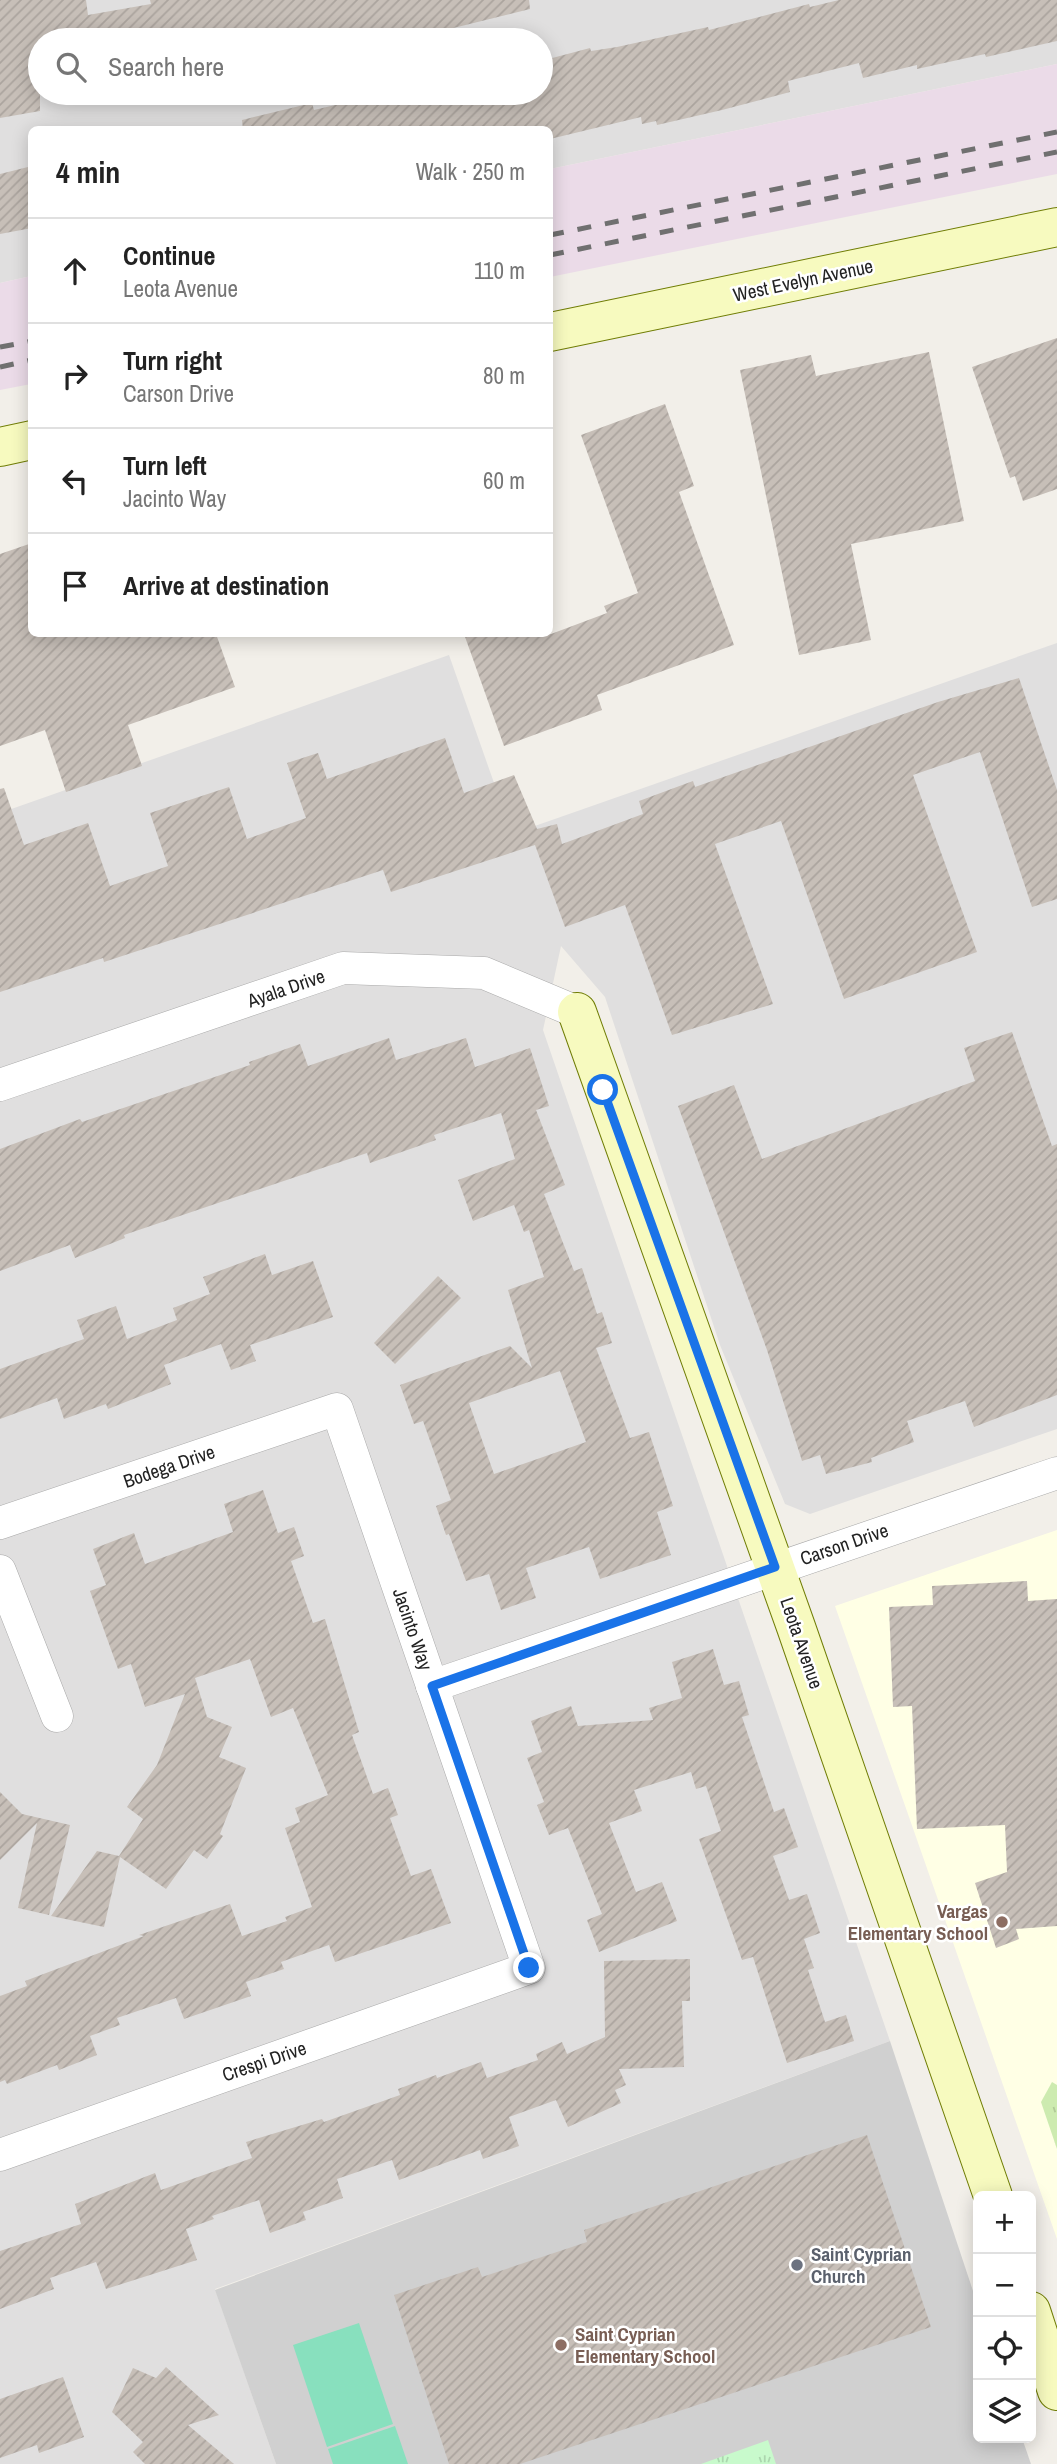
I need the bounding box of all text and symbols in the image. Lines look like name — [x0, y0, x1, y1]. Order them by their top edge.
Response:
search box — [28, 28, 553, 105]
icon: search — [52, 48, 90, 86]
text: Search here — [108, 49, 224, 84]
text: 4 min — [56, 152, 120, 192]
text: Walk · 250 m — [416, 156, 525, 187]
text: Continue — [123, 238, 215, 273]
icon: ahead — [56, 252, 94, 290]
street label: West Evelyn Avenue — [731, 252, 875, 308]
text: 110 m — [474, 255, 525, 286]
text: Leota Avenue — [123, 273, 238, 304]
text: Turn right — [123, 343, 222, 378]
icon: right — [56, 357, 94, 395]
text: 80 m — [483, 360, 525, 391]
text: Carson Drive — [123, 378, 234, 409]
text: Turn left — [123, 448, 207, 483]
icon: left — [56, 462, 94, 500]
text: 60 m — [483, 465, 525, 496]
text: Jacinto Way — [123, 483, 226, 514]
icon: arrive — [56, 567, 94, 605]
text: Arrive at destination — [123, 568, 329, 603]
street label: Ayala Drive — [243, 963, 328, 1014]
route start — [587, 1074, 618, 1105]
street label: Bodega Drive — [120, 1438, 218, 1494]
street label: Carson Drive — [796, 1517, 892, 1571]
street label: Jacinto Way — [387, 1585, 439, 1674]
street label: Leota Avenue — [774, 1594, 830, 1692]
place label: Vargas Elementary School — [848, 1898, 988, 1946]
marker: Vargas Elementary School — [994, 1914, 1010, 1930]
route end — [513, 1952, 544, 1983]
street label: Crespi Drive — [218, 2034, 310, 2088]
map controls — [973, 2191, 1036, 2443]
button: + — [973, 2191, 1036, 2254]
place label: Saint Cyprian Church — [811, 2241, 911, 2289]
button: − — [973, 2254, 1036, 2317]
marker: Saint Cyprian Church — [789, 2257, 805, 2273]
button: locate — [973, 2317, 1036, 2380]
place label: Saint Cyprian Elementary School — [575, 2321, 715, 2369]
marker: Saint Cyprian Elementary School — [553, 2337, 569, 2353]
button: layers — [973, 2380, 1036, 2443]

